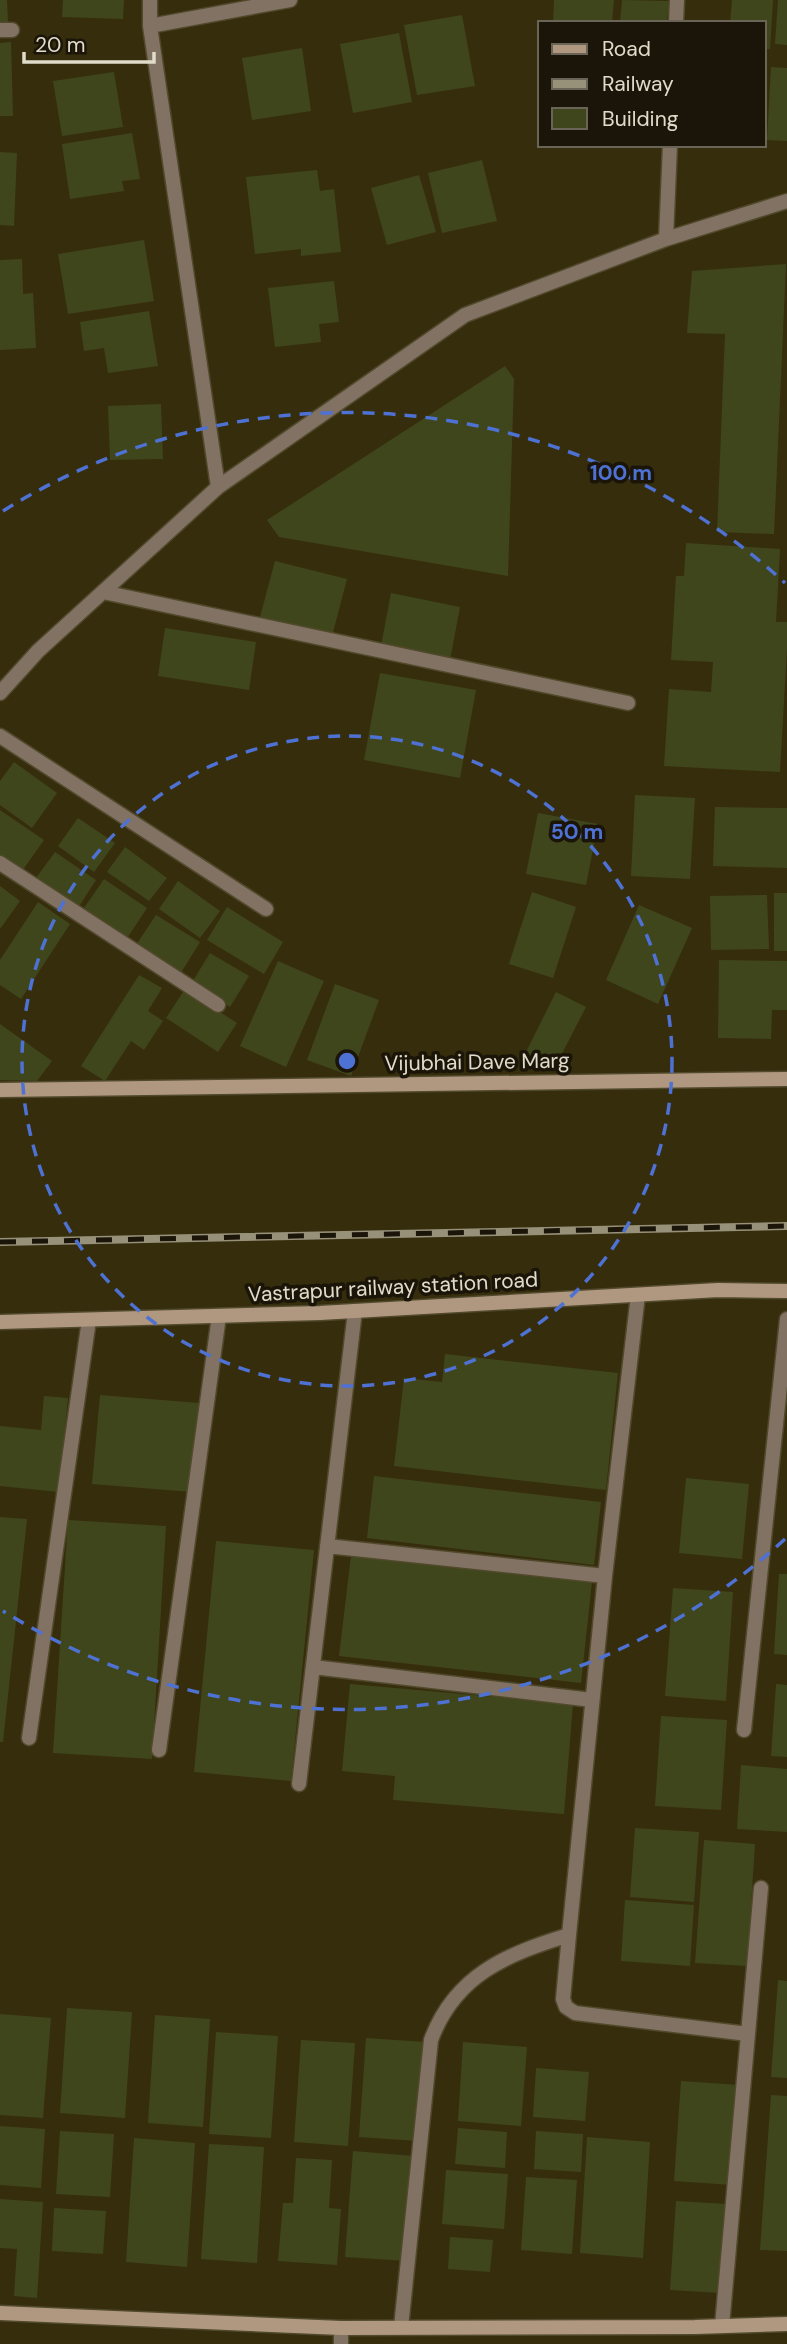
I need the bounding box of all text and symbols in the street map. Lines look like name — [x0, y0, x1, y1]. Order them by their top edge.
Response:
scale bar — [24, 21, 154, 65]
legend — [538, 21, 766, 147]
text: 20 m — [35, 31, 86, 59]
text: Road — [602, 35, 651, 63]
text: Railway — [602, 70, 674, 98]
text: Building — [602, 105, 679, 133]
text: 100 m — [590, 459, 652, 487]
text: 50 m — [551, 818, 603, 846]
street label: Vijubhai Dave Marg — [384, 1046, 570, 1078]
centre of rings — [335, 1049, 359, 1073]
street label: Vastrapur railway station road — [247, 1265, 539, 1309]

